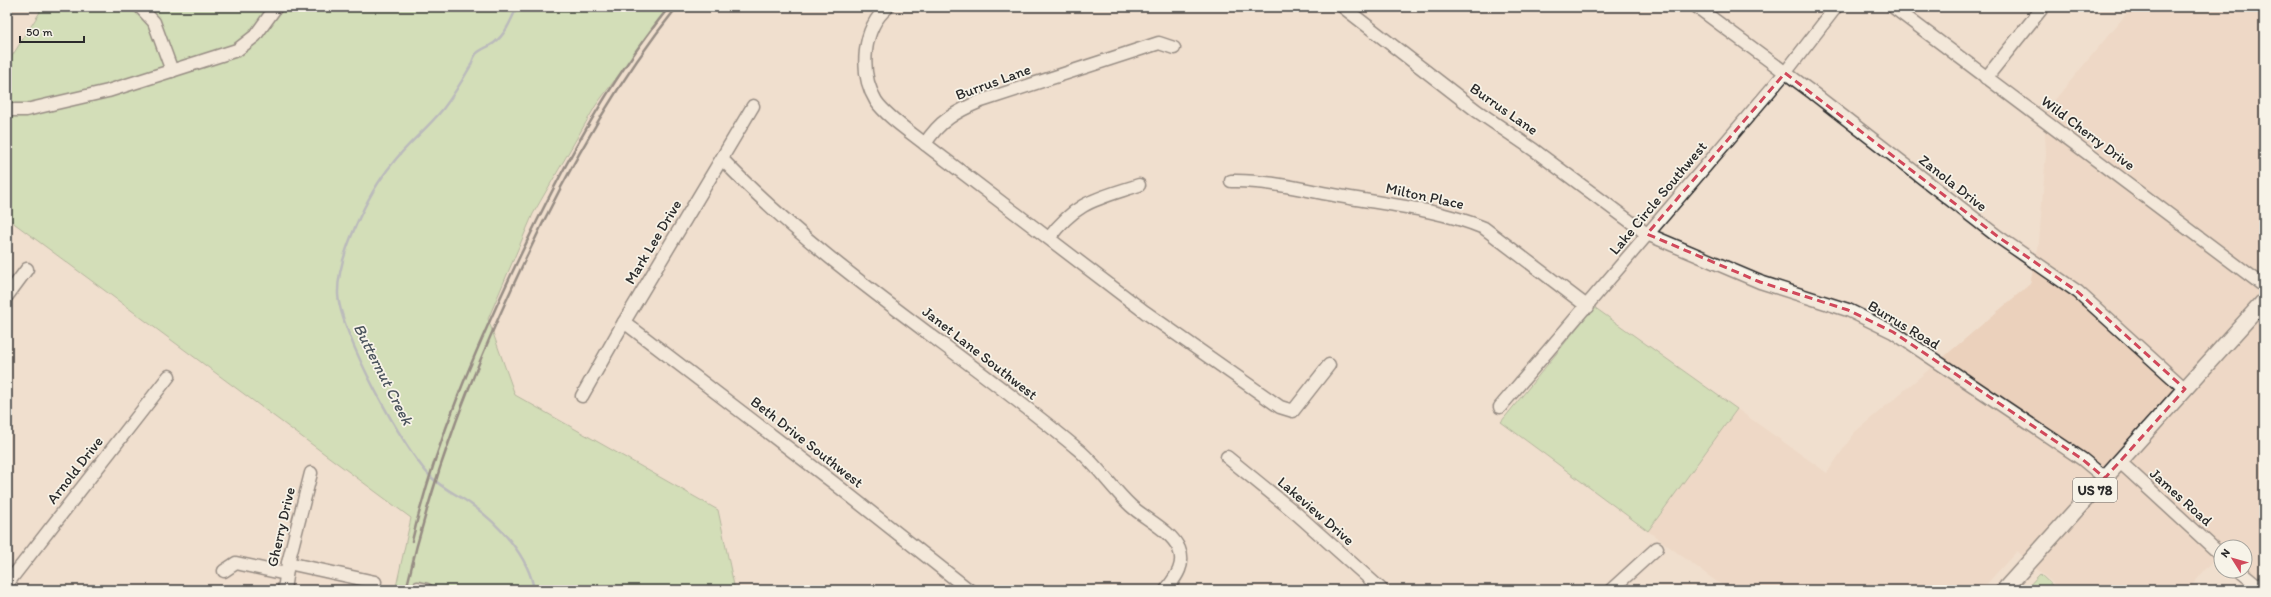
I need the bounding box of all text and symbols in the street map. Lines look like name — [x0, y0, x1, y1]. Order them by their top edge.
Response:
scale bar — [20, 18, 84, 44]
text: 50 m — [26, 25, 52, 39]
street label: Burrus Lane — [953, 60, 1033, 104]
street label: Burrus Lane — [1467, 79, 1541, 139]
street label: Wild Cherry Drive — [2037, 92, 2139, 174]
street label: Lake Circle Southwest — [1605, 137, 1711, 258]
street label: Zanola Drive — [1915, 151, 1991, 215]
street label: Milton Place — [1384, 179, 1466, 213]
street label: Mark Lee Drive — [621, 196, 685, 288]
street label: Burrus Road — [1865, 297, 1944, 354]
street label: Janet Lane Southwest — [919, 302, 1041, 404]
water label: Butternut Creek — [350, 320, 418, 429]
street label: Beth Drive Southwest — [747, 392, 867, 492]
street label: Arnold Drive — [43, 433, 107, 507]
street label: James Road — [2146, 464, 2216, 530]
street label: Lakeview Drive — [1274, 473, 1358, 549]
road number: US 78 — [2073, 478, 2117, 502]
street label: Gherry Drive — [263, 485, 299, 569]
north arrow — [2213, 539, 2253, 579]
text: N — [2218, 546, 2233, 560]

